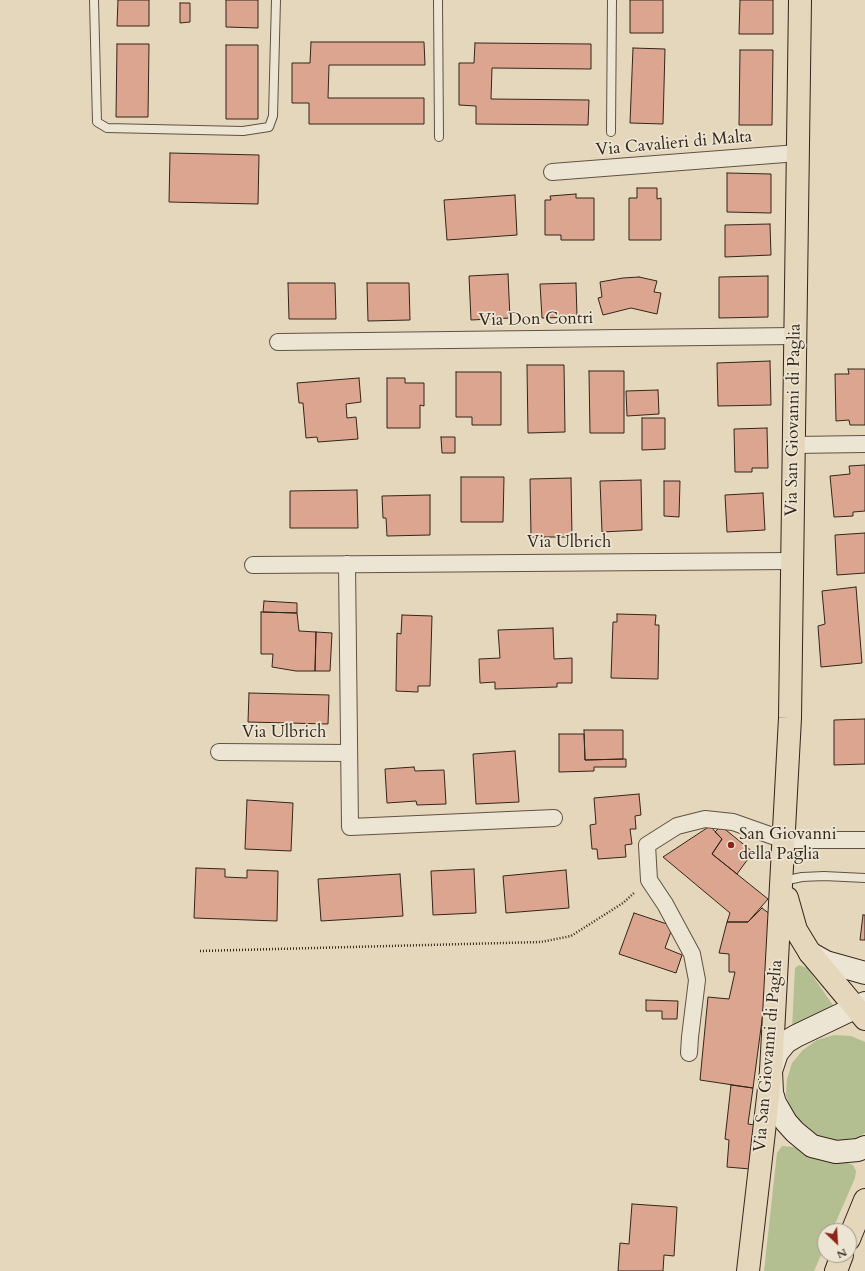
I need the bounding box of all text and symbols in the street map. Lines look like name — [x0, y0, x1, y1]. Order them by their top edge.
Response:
street label: Via Cavalieri di Malta — [595, 127, 753, 161]
street label: Via Don Contri — [479, 309, 593, 331]
street label: Via San Giovanni di Paglia — [782, 323, 806, 517]
street label: Via Ulbrich — [527, 533, 611, 553]
street label: Via Ulbrich — [242, 723, 326, 743]
place label: San Giovanni della Paglia — [739, 825, 837, 865]
marker: San Giovanni della Paglia — [726, 840, 736, 850]
street label: Via San Giovanni di Paglia — [750, 959, 788, 1153]
north arrow — [817, 1223, 857, 1263]
text: N — [834, 1245, 849, 1262]

